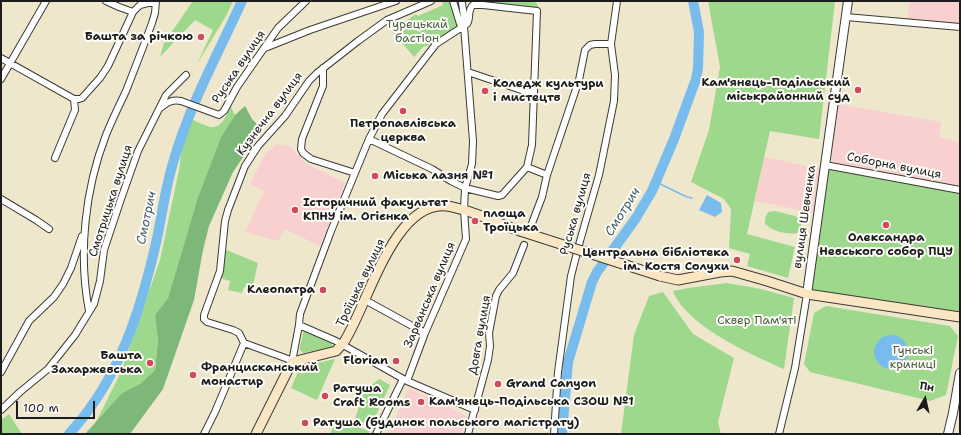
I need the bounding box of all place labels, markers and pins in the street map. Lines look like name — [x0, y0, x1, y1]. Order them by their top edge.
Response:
place label: Башта за річкою — [85, 30, 193, 44]
marker: Башта за річкою — [196, 32, 206, 42]
place label: Кам'янець-Подільський міськрайонний суд — [701, 76, 850, 104]
place label: Коледж культури і мистецтв — [493, 77, 604, 105]
marker: Кам'янець-Подільський міськрайонний суд — [853, 85, 863, 95]
marker: Коледж культури і мистецтв — [480, 86, 490, 96]
marker: Петропавлівська церква — [398, 106, 408, 116]
place label: Петропавлівська церква — [350, 117, 456, 145]
place label: Міська лазня №1 — [383, 169, 493, 183]
marker: Міська лазня №1 — [370, 171, 380, 181]
place label: Історичний факультет КПНУ ім. Огієнка — [303, 196, 448, 224]
marker: Історичний факультет КПНУ ім. Огієнка — [290, 205, 300, 215]
place label: площа Троїцька — [483, 207, 538, 235]
marker: площа Троїцька — [470, 216, 480, 226]
marker: Олександра Невського собор ПЦУ — [881, 220, 891, 230]
place label: Олександра Невського собор ПЦУ — [819, 231, 953, 259]
place label: Центральна бібліотека ім. Костя Солухи — [582, 246, 729, 274]
marker: Центральна бібліотека ім. Костя Солухи — [732, 255, 742, 265]
place label: Клеопатра — [247, 283, 315, 297]
marker: Клеопатра — [318, 285, 328, 295]
place label: Башта Захаржевська — [51, 349, 142, 377]
place label: Florian — [343, 354, 388, 368]
marker: Florian — [391, 356, 401, 366]
marker: Башта Захаржевська — [145, 358, 155, 368]
place label: Францисканський монастир — [201, 361, 318, 389]
marker: Францисканський монастир — [188, 370, 198, 380]
place label: Grand Canyon — [506, 377, 596, 391]
marker: Grand Canyon — [493, 379, 503, 389]
place label: Ратуша Craft Rooms — [333, 382, 410, 410]
marker: Ратуша Craft Rooms — [320, 391, 330, 401]
place label: Кам'янець-Подільська СЗОШ №1 — [429, 395, 634, 409]
marker: Кам'янець-Подільська СЗОШ №1 — [416, 397, 426, 407]
place label: Ратуша (будинок польського магістрату) — [313, 416, 579, 430]
marker: Ратуша (будинок польського магістрату) — [300, 418, 310, 428]

